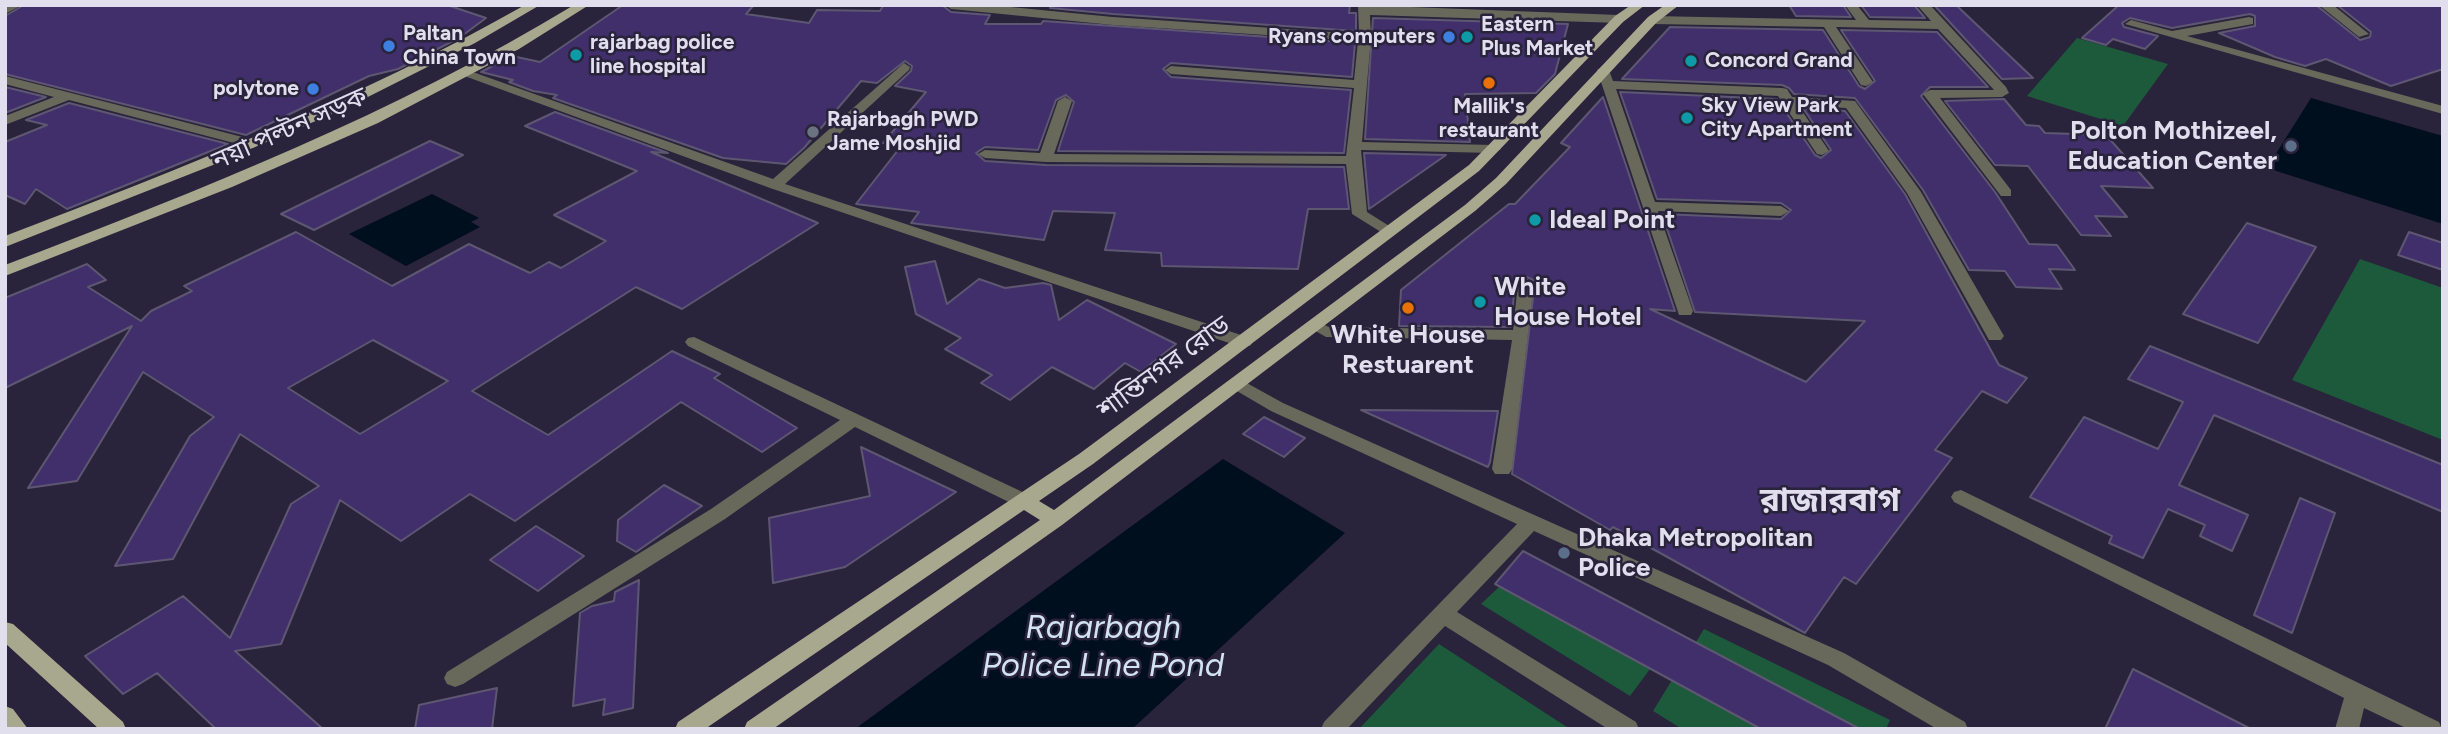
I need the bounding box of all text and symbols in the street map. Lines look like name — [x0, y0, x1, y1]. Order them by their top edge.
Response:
place label: Eastern Plus Market — [1481, 12, 1594, 62]
place label: Paltan China Town — [403, 21, 516, 71]
place label: Ryans computers — [1268, 24, 1435, 50]
marker: Ryans computers — [1441, 29, 1457, 45]
marker: Eastern Plus Market — [1459, 29, 1475, 45]
place label: rajarbag police line hospital — [590, 30, 734, 80]
marker: Paltan China Town — [381, 38, 397, 54]
marker: rajarbag police line hospital — [568, 47, 584, 63]
place label: Concord Grand — [1705, 48, 1853, 74]
marker: Concord Grand — [1683, 53, 1699, 69]
marker: Mallik's restaurant — [1481, 75, 1497, 91]
place label: polytone — [213, 76, 299, 102]
street label: নয়া পল্টন সড়ক — [208, 81, 372, 177]
marker: polytone — [305, 81, 321, 97]
place label: Sky View Park City Apartment — [1701, 93, 1853, 143]
place label: Mallik's restaurant — [1439, 94, 1539, 144]
place label: Rajarbagh PWD Jame Moshjid — [827, 107, 978, 157]
marker: Sky View Park City Apartment — [1679, 110, 1695, 126]
place label: Polton Mothizeel, Education Center — [2068, 115, 2277, 176]
marker: Rajarbagh PWD Jame Moshjid — [805, 124, 821, 140]
marker: Polton Mothizeel, Education Center — [2283, 138, 2299, 154]
place label: Ideal Point — [1549, 204, 1675, 236]
marker: Ideal Point — [1527, 212, 1543, 228]
place label: White House Hotel — [1494, 271, 1642, 332]
marker: White House Hotel — [1472, 294, 1488, 310]
marker: White House Restuarent — [1400, 300, 1416, 316]
street label: শান্তিনগর রোড — [1092, 310, 1236, 426]
place label: White House Restuarent — [1331, 319, 1485, 380]
district label: রাজারবাগ — [1760, 481, 1900, 521]
place label: Dhaka Metropolitan Police — [1578, 522, 1813, 584]
marker: Dhaka Metropolitan Police — [1556, 545, 1572, 561]
water label: Rajarbagh Police Line Pond — [982, 608, 1224, 686]

